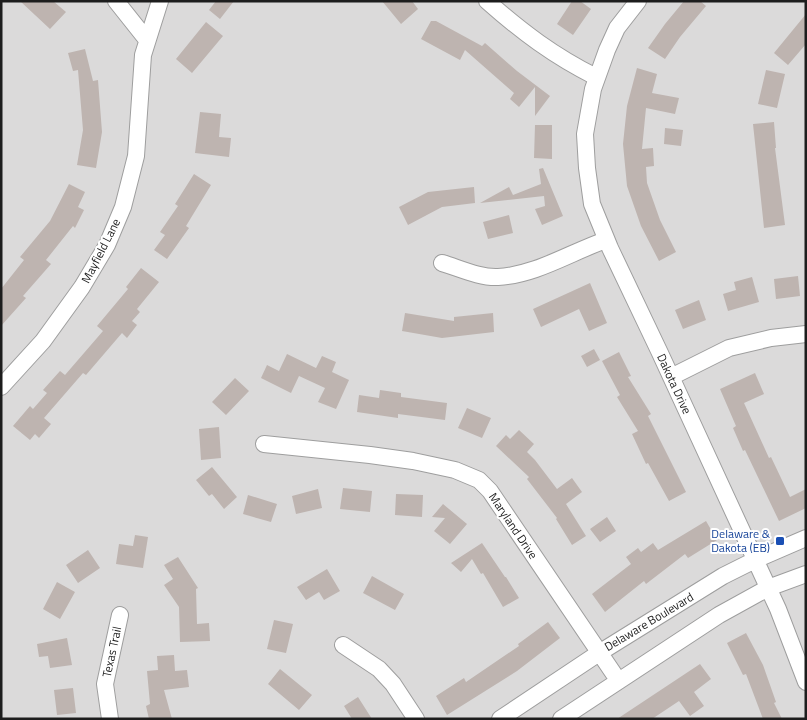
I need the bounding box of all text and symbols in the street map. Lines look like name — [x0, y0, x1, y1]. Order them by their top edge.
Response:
street label: Mayfield Lane — [76, 215, 125, 287]
street label: Dakota Drive — [652, 350, 697, 417]
street label: Maryland Drive — [484, 489, 543, 563]
place label: Delaware & Dakota (EB) — [711, 524, 771, 557]
marker: Delaware & Dakota (EB) — [774, 535, 786, 547]
street label: Delaware Boulevard — [600, 587, 697, 656]
street label: Texas Trail — [97, 625, 126, 679]

